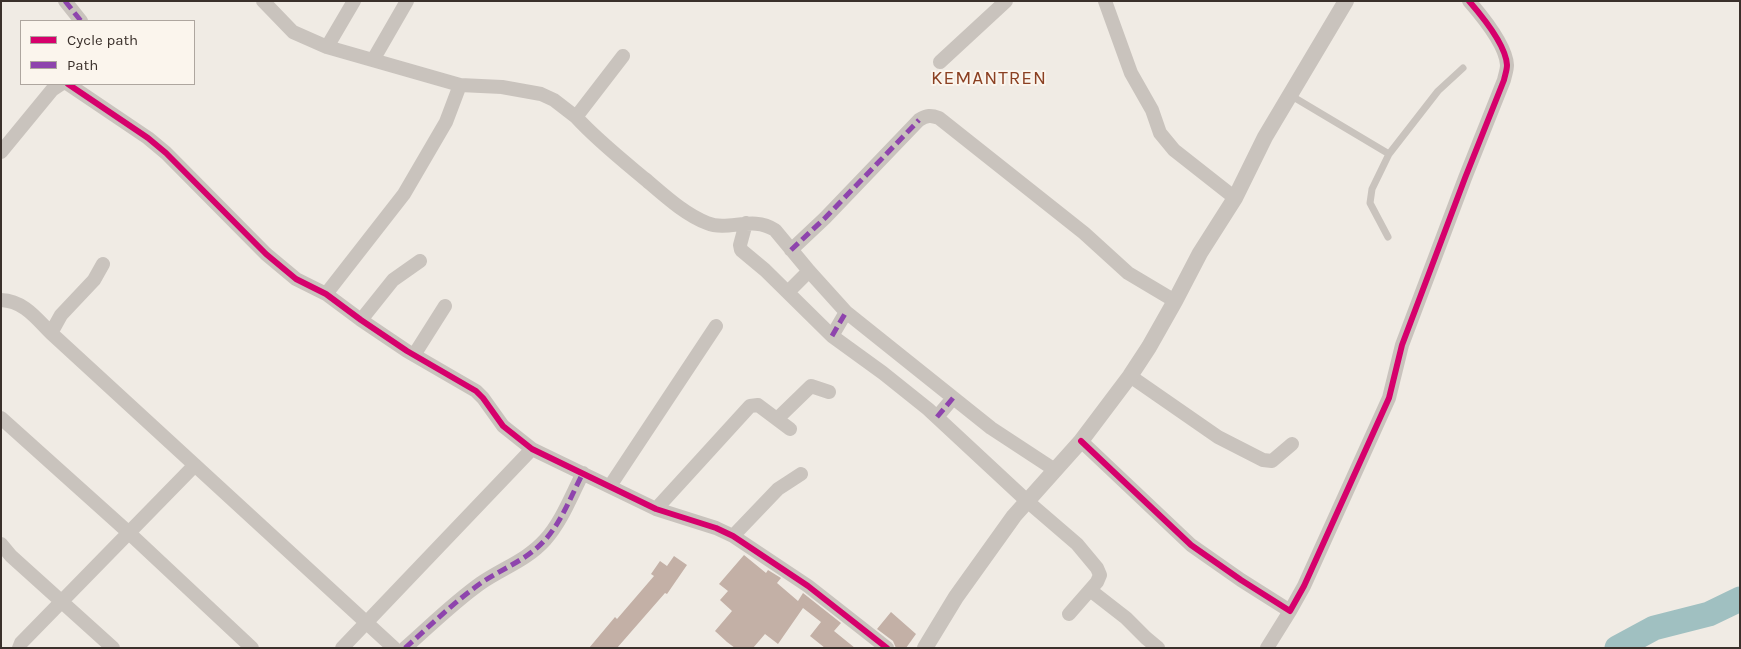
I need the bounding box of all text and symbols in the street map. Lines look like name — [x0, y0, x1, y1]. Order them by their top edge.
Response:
legend — [20, 20, 195, 85]
text: Cycle path — [67, 31, 138, 49]
text: Path — [67, 56, 98, 74]
district label: KEMANTREN — [930, 68, 1048, 90]

